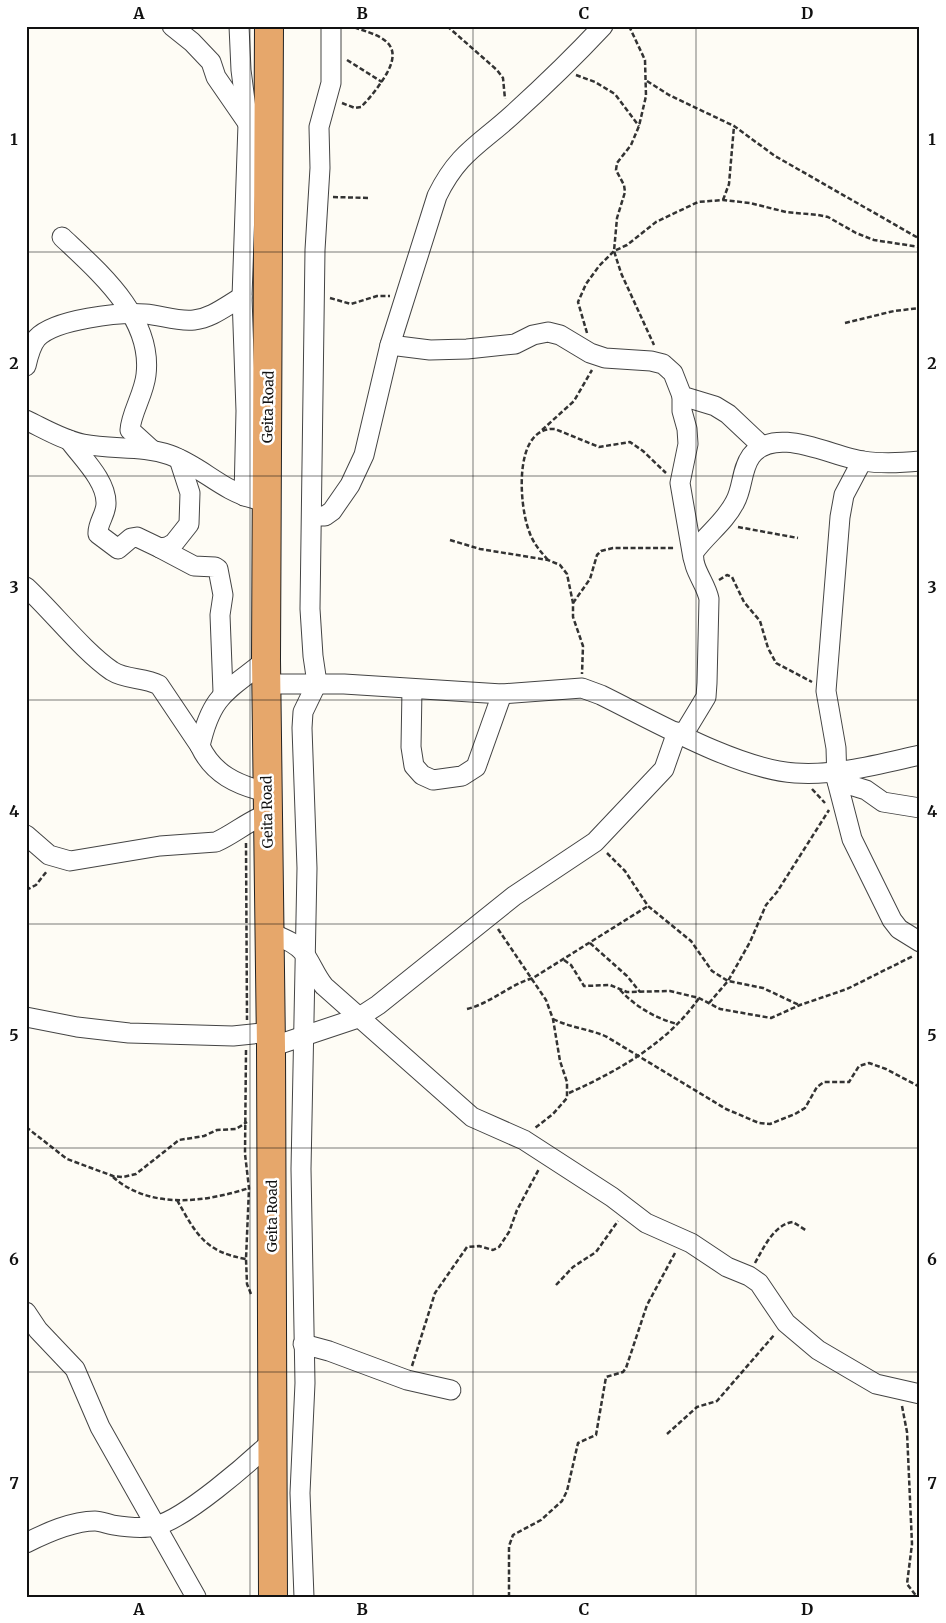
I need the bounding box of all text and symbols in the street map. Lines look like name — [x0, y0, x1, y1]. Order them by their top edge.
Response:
text: A — [132, 3, 145, 23]
text: B — [356, 3, 368, 23]
text: C — [579, 3, 589, 23]
text: D — [801, 3, 813, 23]
text: 1 — [10, 129, 18, 149]
text: 1 — [928, 129, 936, 149]
text: 2 — [9, 353, 19, 373]
text: 2 — [927, 353, 937, 373]
street label: Geita Road — [258, 370, 278, 443]
text: 3 — [9, 577, 19, 597]
text: 3 — [927, 577, 937, 597]
street label: Geita Road — [257, 775, 277, 848]
text: 4 — [9, 801, 19, 821]
text: 4 — [927, 801, 937, 821]
text: 5 — [9, 1025, 19, 1045]
text: 5 — [927, 1025, 937, 1045]
street label: Geita Road — [263, 1179, 281, 1252]
text: 6 — [9, 1249, 19, 1269]
text: 6 — [927, 1249, 937, 1269]
text: 7 — [9, 1473, 19, 1493]
text: 7 — [927, 1473, 937, 1493]
text: A — [132, 1599, 145, 1619]
text: B — [356, 1599, 368, 1619]
text: C — [579, 1599, 589, 1619]
text: D — [801, 1599, 813, 1619]

